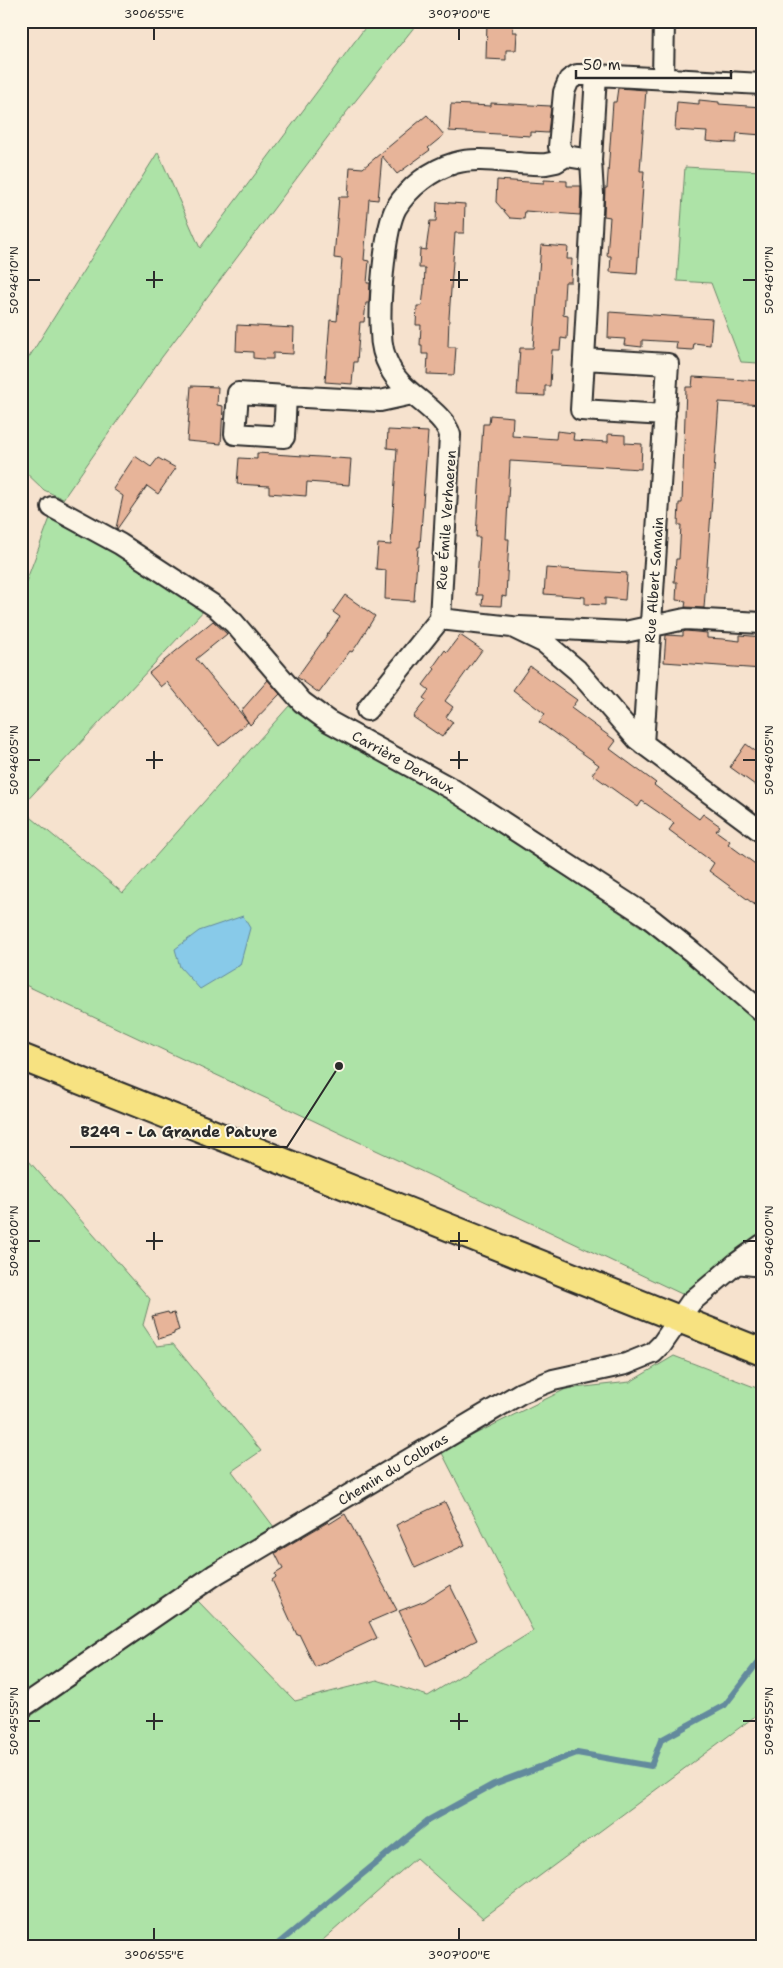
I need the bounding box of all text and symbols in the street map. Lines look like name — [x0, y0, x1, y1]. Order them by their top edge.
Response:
text: 3°06'55"E — [124, 6, 184, 22]
text: 3°07'00"E — [428, 6, 490, 22]
scale bar — [576, 48, 730, 80]
text: 50 m — [583, 55, 621, 75]
text: 50°46'10"N — [6, 246, 22, 314]
text: 50°46'10"N — [761, 246, 777, 314]
street label: Rue Émile Verhaeren — [432, 449, 460, 591]
street label: Rue Albert Samain — [641, 516, 667, 644]
text: 50°46'05"N — [6, 725, 22, 795]
text: 50°46'05"N — [761, 725, 777, 795]
street label: Carrière Dervaux — [349, 727, 457, 797]
callout: B249 - La Grande Pature — [70, 1117, 287, 1147]
text: B249 - La Grande Pature — [81, 1122, 277, 1142]
text: 50°46'00"N — [6, 1205, 22, 1277]
text: 50°46'00"N — [761, 1205, 777, 1277]
street label: Chemin du Colbras — [334, 1429, 452, 1509]
text: 50°45'55"N — [6, 1687, 22, 1755]
text: 50°45'55"N — [761, 1687, 777, 1755]
text: 3°06'55"E — [124, 1947, 184, 1963]
text: 3°07'00"E — [428, 1947, 490, 1963]

